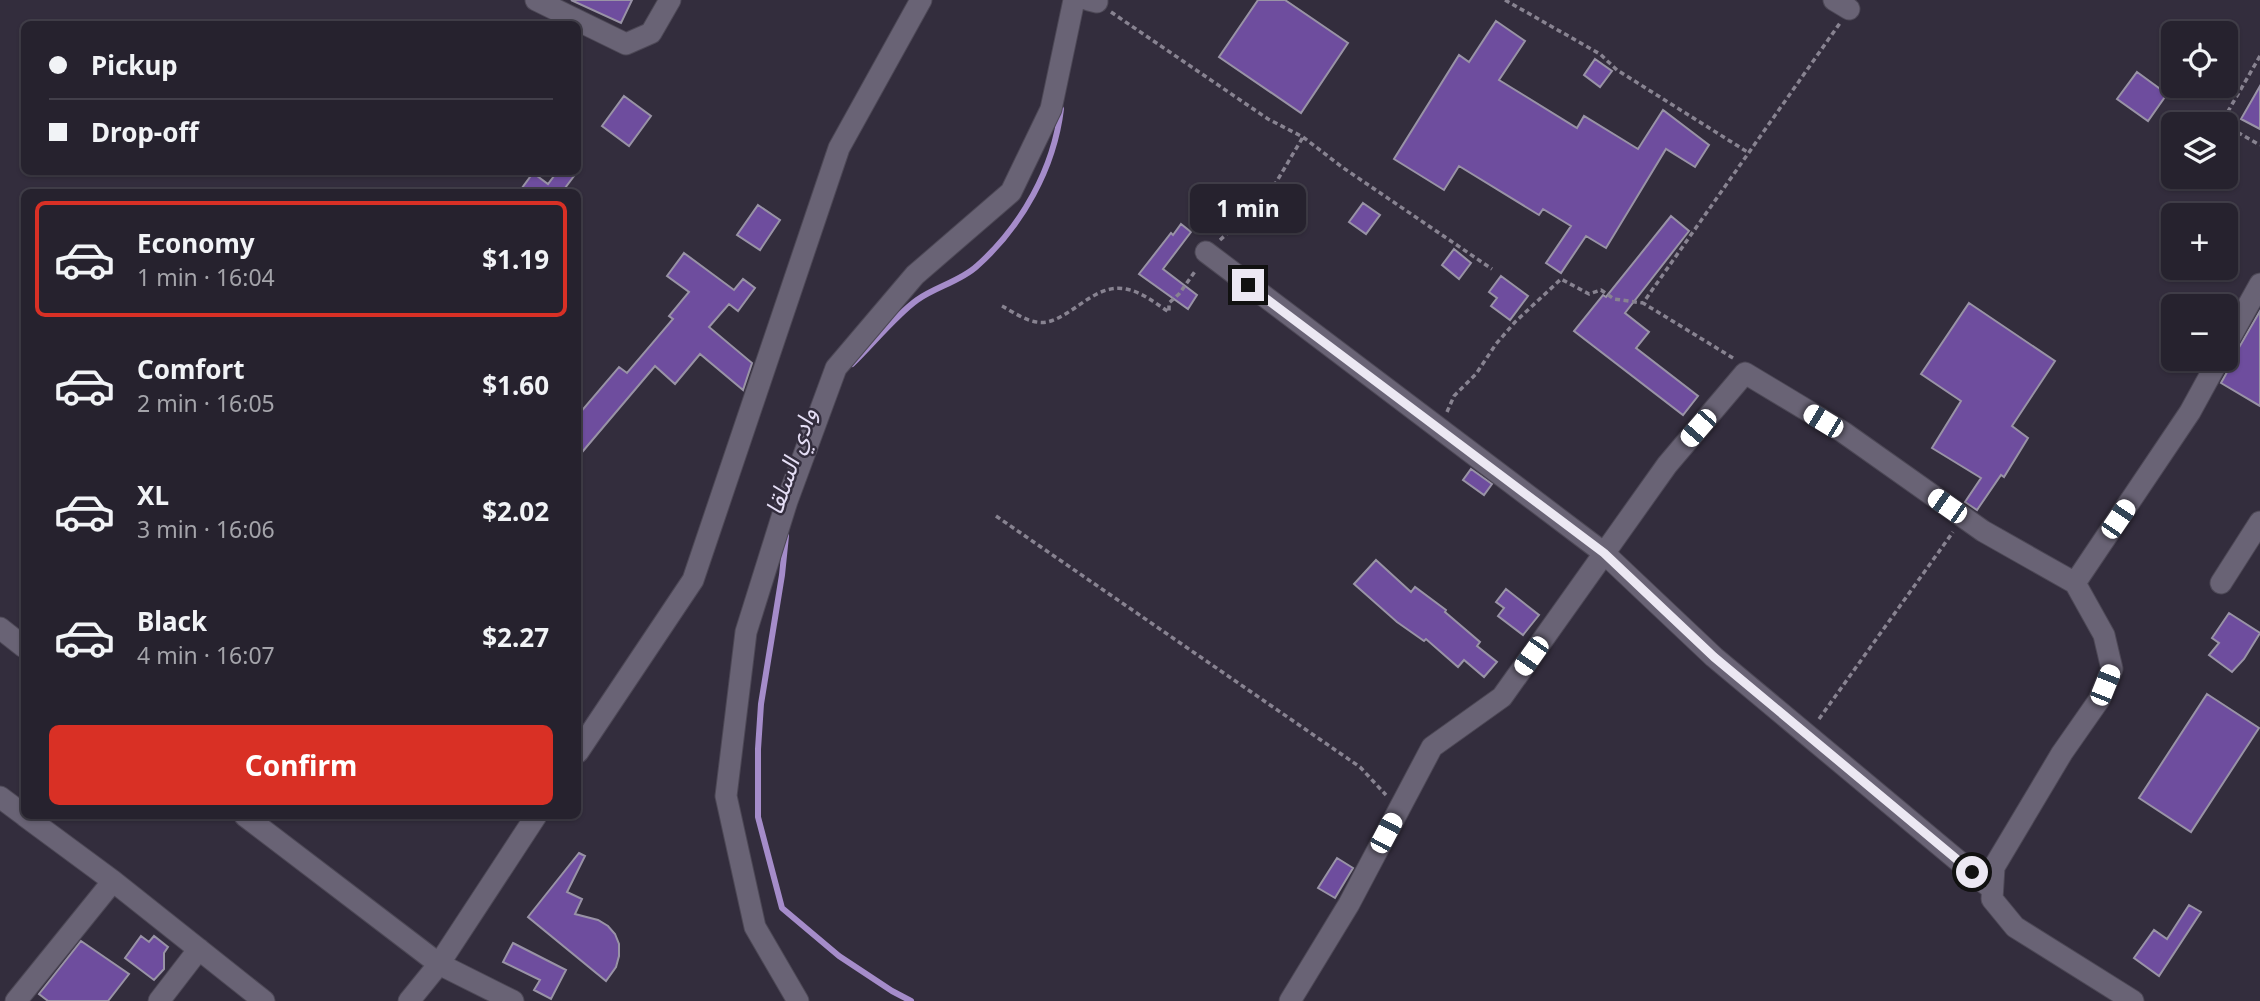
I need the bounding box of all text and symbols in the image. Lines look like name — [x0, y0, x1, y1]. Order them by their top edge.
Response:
map controls — [2161, 21, 2238, 371]
button: locate — [2161, 21, 2238, 98]
text: Pickup — [91, 47, 178, 83]
button: layers — [2161, 112, 2238, 189]
text: Drop-off — [91, 114, 198, 150]
callout: 1 min — [1190, 184, 1306, 232]
text: 1 min — [1216, 192, 1280, 224]
button: + — [2161, 203, 2238, 280]
text: Economy — [137, 225, 255, 261]
icon: car — [53, 228, 116, 291]
text: $1.19 — [482, 241, 549, 277]
text: 1 min · 16:04 — [137, 261, 275, 293]
route end — [1232, 269, 1264, 301]
button: − — [2161, 294, 2238, 371]
text: Comfort — [137, 351, 245, 387]
icon: car — [53, 354, 116, 417]
text: $1.60 — [482, 367, 549, 403]
text: 2 min · 16:05 — [137, 387, 275, 419]
car — [1800, 401, 1847, 441]
water label: وادي السلقا — [756, 403, 827, 520]
car — [1677, 405, 1720, 451]
text: XL — [137, 477, 169, 513]
icon: car — [53, 480, 116, 543]
car — [1924, 485, 1971, 527]
text: $2.02 — [482, 493, 549, 529]
car — [2098, 496, 2139, 542]
text: 3 min · 16:06 — [137, 513, 275, 545]
text: Black — [137, 603, 207, 639]
icon: car — [53, 606, 116, 669]
text: $2.27 — [482, 619, 549, 655]
car — [1511, 633, 1552, 679]
text: 4 min · 16:07 — [137, 639, 275, 671]
car — [2088, 662, 2123, 708]
button: Confirm — [49, 725, 553, 805]
car — [1367, 810, 1406, 856]
route start — [1956, 856, 1988, 888]

